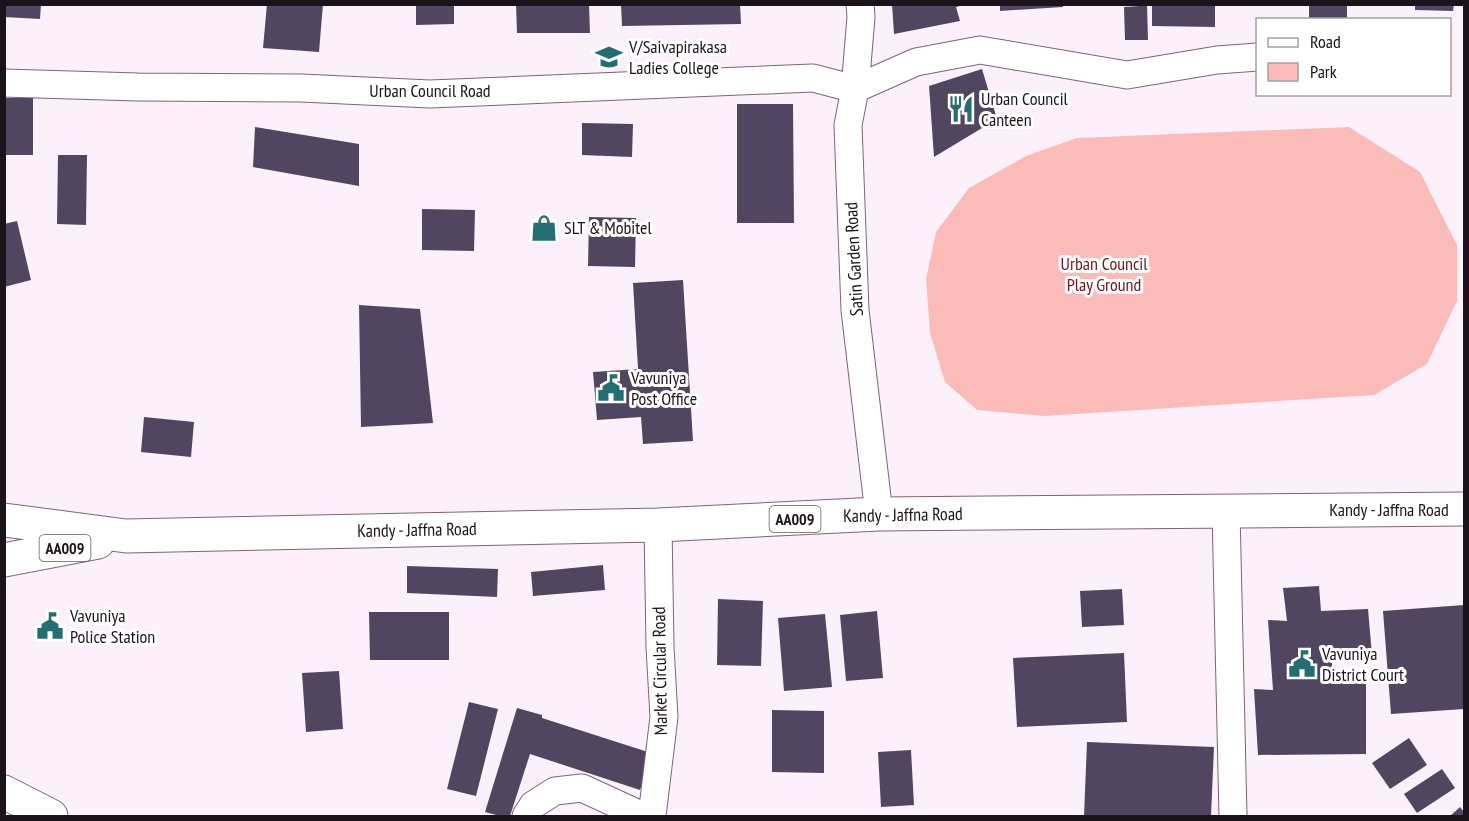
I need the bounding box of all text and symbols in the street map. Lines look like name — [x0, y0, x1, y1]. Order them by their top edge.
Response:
legend — [1256, 18, 1451, 96]
text: Road — [1310, 30, 1341, 53]
place label: V/Saivapirakasa Ladies College — [628, 35, 727, 79]
school or university icon: V/Saivapirakasa Ladies College — [594, 42, 624, 72]
text: Park — [1310, 60, 1337, 83]
street label: Urban Council Road — [369, 79, 491, 102]
place label: Urban Council Canteen — [981, 87, 1069, 131]
restaurant icon: Urban Council Canteen — [946, 94, 976, 124]
street label: Satin Garden Road — [839, 201, 868, 317]
shop icon: SLT & Mobitel — [529, 213, 559, 243]
place label: SLT & Mobitel — [564, 216, 652, 239]
park label: Urban Council Play Ground — [1061, 252, 1148, 296]
place label: Vavuniya Post Office — [630, 366, 697, 410]
public building icon: Vavuniya Post Office — [596, 373, 626, 403]
street label: Kandy - Jaffna Road — [1329, 498, 1449, 521]
street label: Kandy - Jaffna Road — [843, 502, 963, 527]
road number: AA009 — [770, 506, 820, 532]
street label: Kandy - Jaffna Road — [357, 517, 477, 542]
road number: AA009 — [40, 535, 90, 561]
place label: Vavuniya Police Station — [69, 604, 155, 648]
street label: Market Circular Road — [647, 606, 672, 736]
public building icon: Vavuniya Police Station — [35, 611, 65, 641]
place label: Vavuniya District Court — [1321, 642, 1404, 686]
public building icon: Vavuniya District Court — [1287, 649, 1317, 679]

